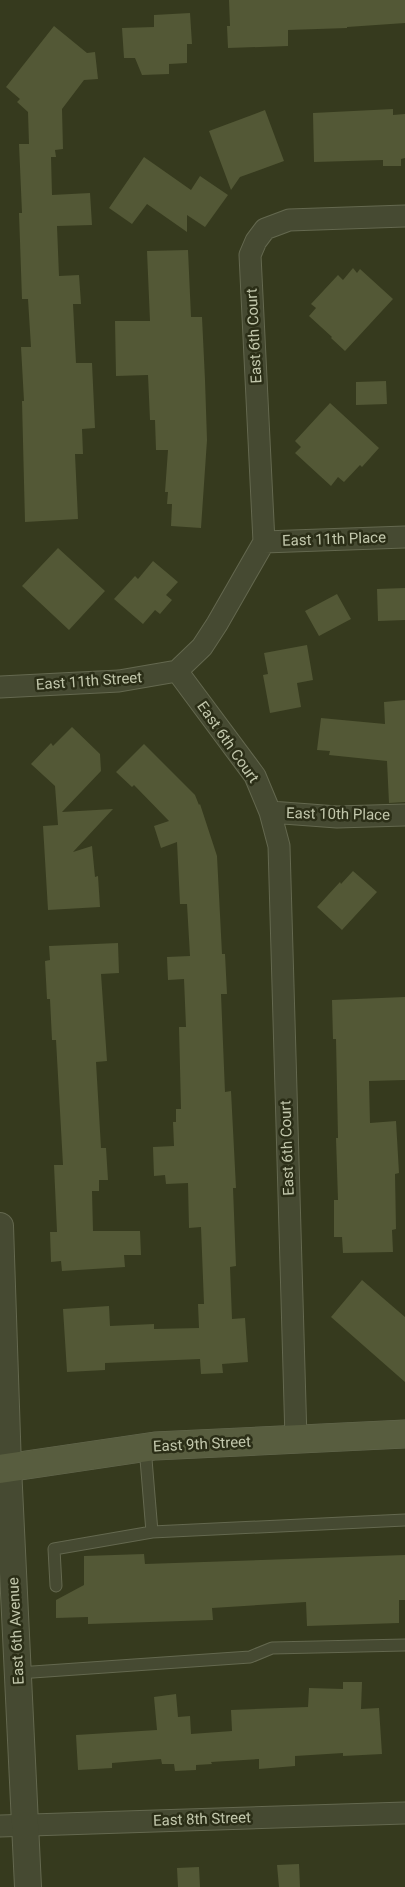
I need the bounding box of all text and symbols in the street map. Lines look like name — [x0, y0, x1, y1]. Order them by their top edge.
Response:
street label: East 6th Court — [243, 288, 265, 384]
street label: East 11th Place — [282, 528, 386, 550]
street label: East 11th Street — [35, 668, 143, 694]
street label: East 6th Court — [193, 698, 263, 786]
street label: East 10th Place — [286, 804, 390, 824]
street label: East 6th Court — [276, 1100, 298, 1196]
street label: East 9th Street — [153, 1432, 251, 1456]
street label: East 6th Avenue — [4, 1577, 28, 1685]
street label: East 8th Street — [153, 1808, 251, 1830]

